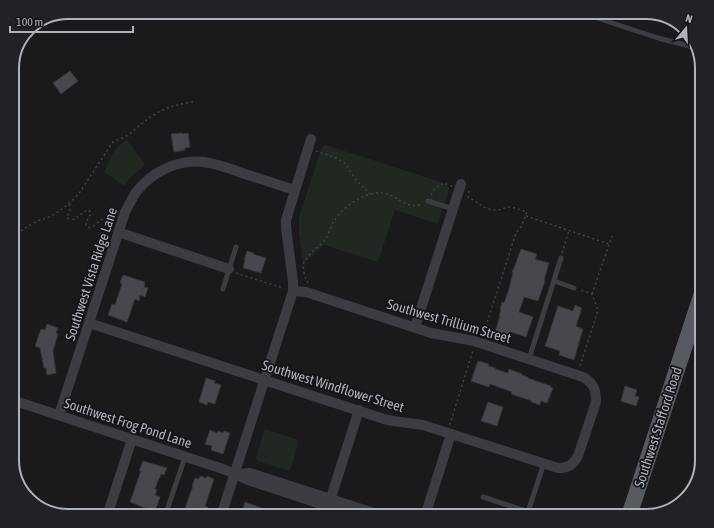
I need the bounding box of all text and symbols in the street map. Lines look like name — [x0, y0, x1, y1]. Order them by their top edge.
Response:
scale bar — [10, 8, 133, 34]
north arrow — [666, 8, 706, 48]
text: N — [684, 12, 694, 25]
text: 100 m — [16, 15, 43, 29]
street label: Southwest Vista Ridge Lane — [62, 205, 120, 343]
street label: Southwest Trillium Street — [385, 296, 513, 346]
street label: Southwest Windflower Street — [260, 357, 406, 415]
street label: Southwest Stafford Road — [631, 365, 685, 489]
street label: Southwest Frog Pond Lane — [62, 395, 194, 451]

